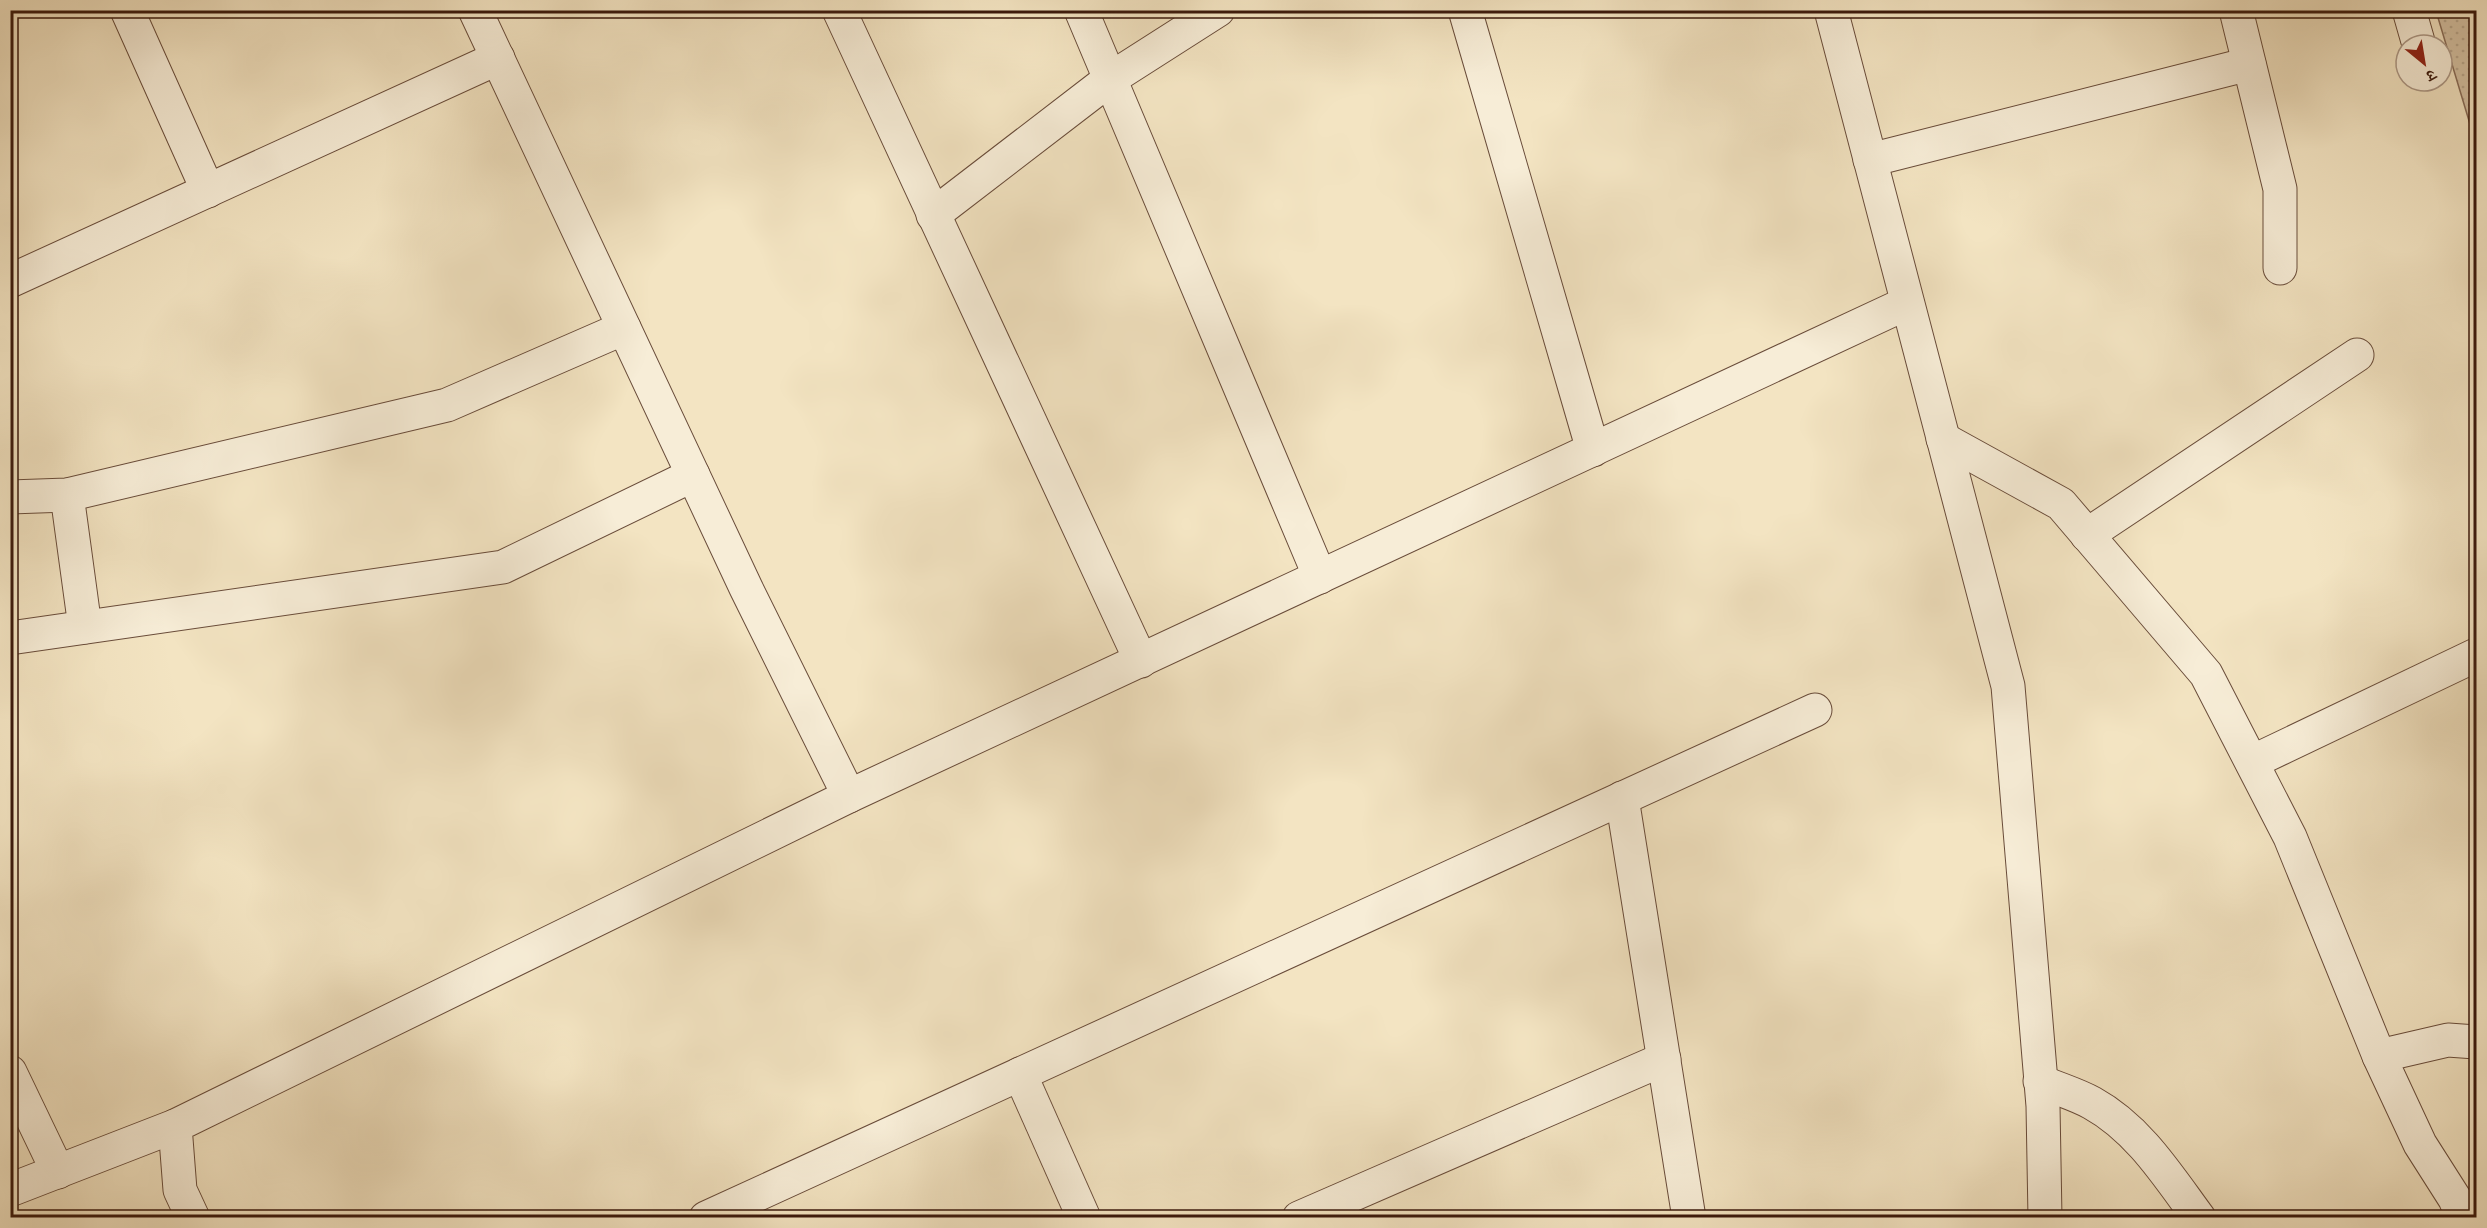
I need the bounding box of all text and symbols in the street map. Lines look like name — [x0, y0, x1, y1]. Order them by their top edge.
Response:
north arrow — [2394, 33, 2454, 93]
text: उ — [2420, 63, 2441, 88]

